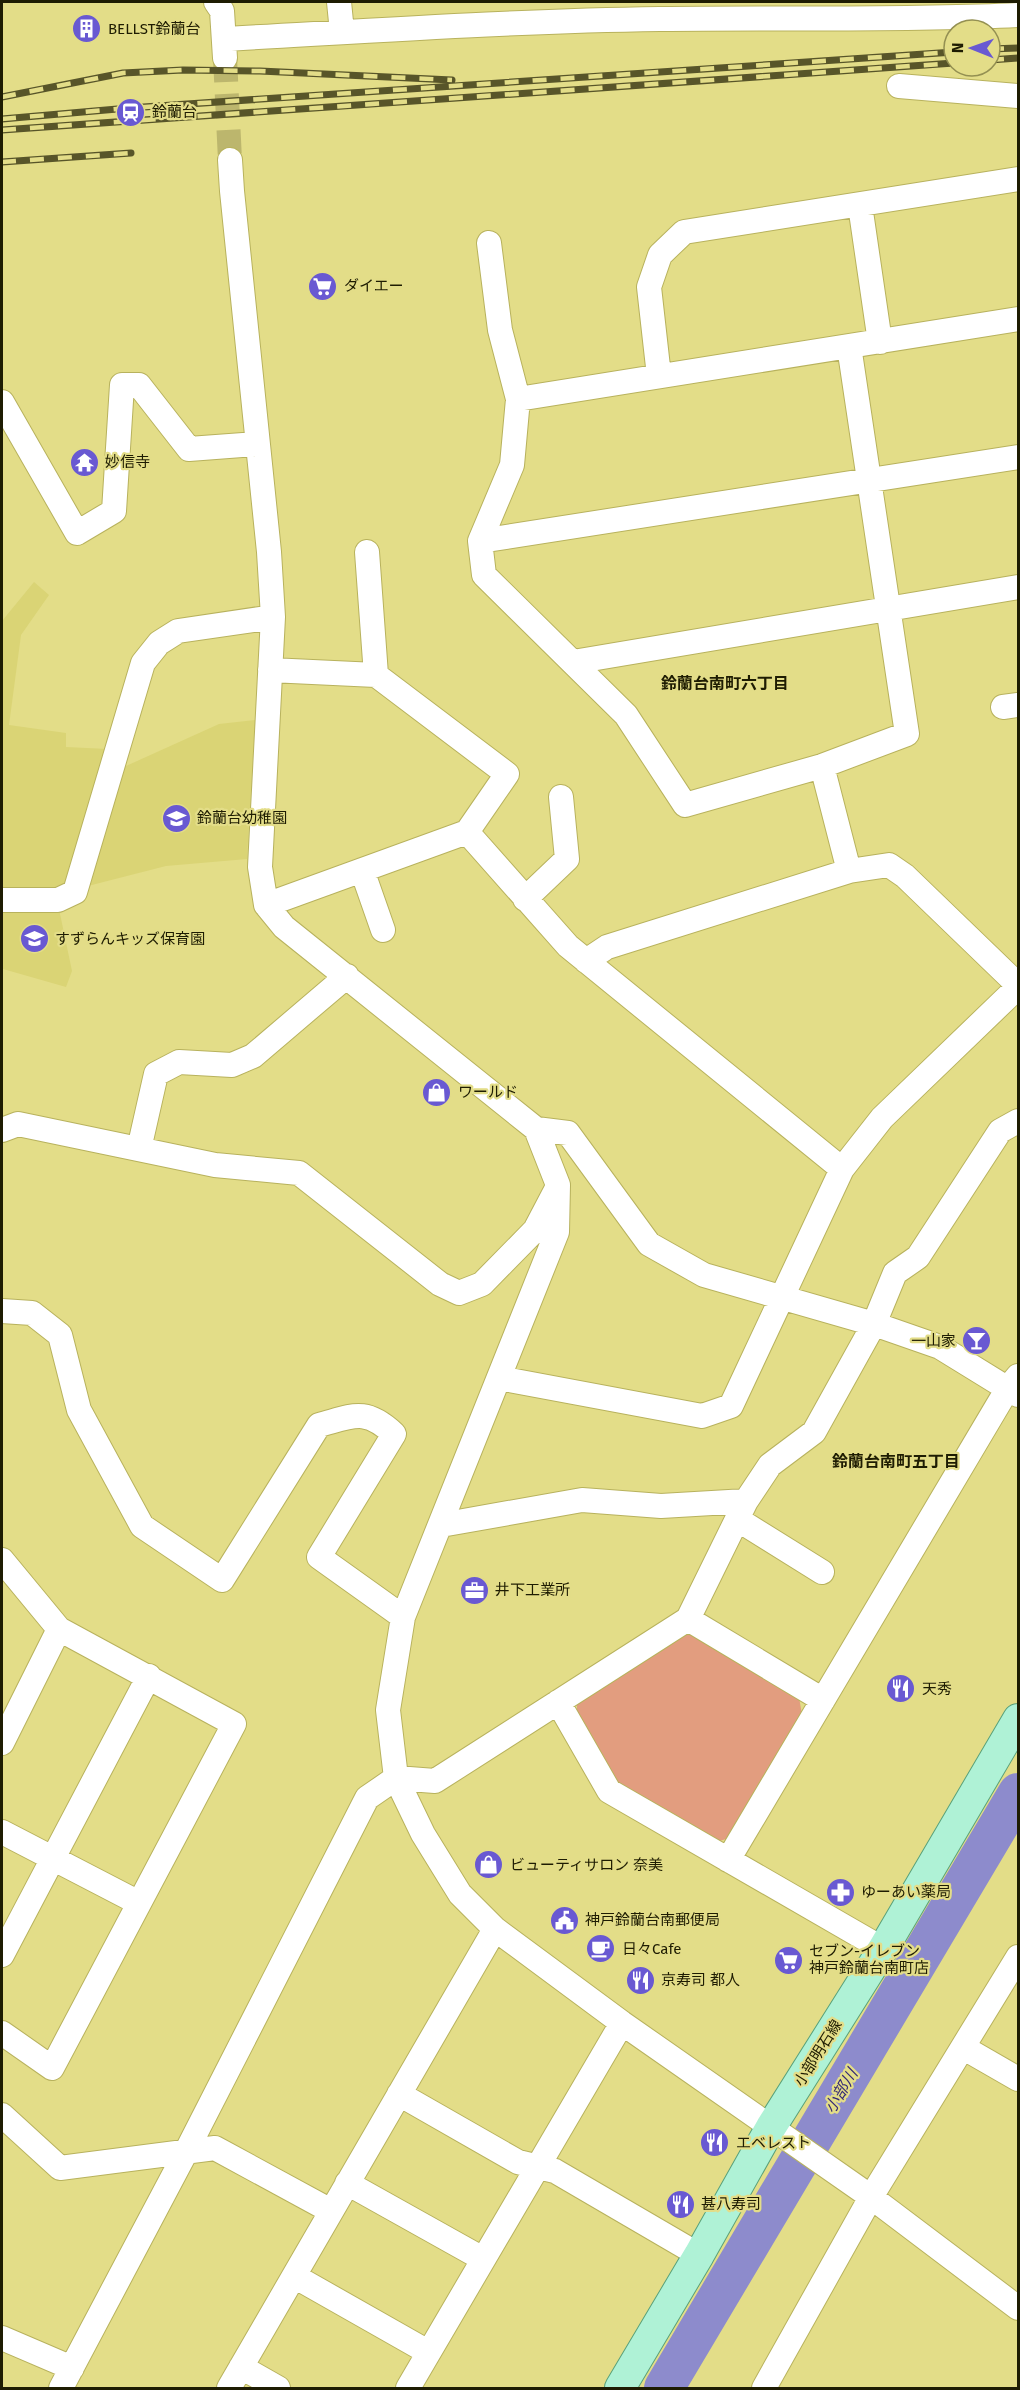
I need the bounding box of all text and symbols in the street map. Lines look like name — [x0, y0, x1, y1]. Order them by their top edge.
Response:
building icon: BELLST鈴蘭台 — [71, 13, 103, 45]
north arrow — [942, 18, 1002, 78]
place label: BELLST鈴蘭台 — [108, 20, 200, 38]
text: N — [948, 42, 967, 53]
station icon: 鈴蘭台 — [115, 96, 147, 128]
place label: 鈴蘭台 — [152, 103, 197, 121]
supermarket icon: ダイエー — [307, 270, 339, 302]
place label: ダイエー — [344, 277, 404, 295]
temple icon: 妙信寺 — [68, 446, 100, 478]
place label: 妙信寺 — [105, 453, 150, 471]
district label: 鈴蘭台南町六丁目 — [661, 674, 789, 693]
school or university icon: 鈴蘭台幼稚園 — [160, 802, 192, 834]
place label: 鈴蘭台幼稚園 — [197, 809, 287, 827]
school or university icon: すずらんキッズ保育園 — [18, 923, 50, 955]
place label: すずらんキッズ保育園 — [55, 930, 205, 948]
shop icon: ワールド — [421, 1076, 453, 1108]
place label: ワールド — [458, 1083, 518, 1101]
bar icon: 一山家 — [961, 1325, 993, 1357]
place label: 一山家 — [911, 1332, 956, 1350]
district label: 鈴蘭台南町五丁目 — [832, 1452, 960, 1471]
office icon: 井下工業所 — [458, 1574, 490, 1606]
place label: 井下工業所 — [495, 1581, 570, 1599]
restaurant icon: 天秀 — [885, 1673, 917, 1705]
place label: 天秀 — [922, 1680, 952, 1698]
shop icon: ビューティサロン 奈美 — [473, 1849, 505, 1881]
place label: ビューティサロン 奈美 — [510, 1856, 663, 1874]
pharmacy icon: ゆーあい薬局 — [824, 1876, 856, 1908]
place label: ゆーあい薬局 — [861, 1883, 951, 1901]
public building icon: 神戸鈴蘭台南郵便局 — [548, 1904, 580, 1936]
place label: 神戸鈴蘭台南郵便局 — [585, 1911, 720, 1929]
cafe icon: 日々Cafe — [585, 1933, 617, 1965]
place label: 日々Cafe — [622, 1940, 681, 1958]
place label: セブン-イレブン 神戸鈴蘭台南町店 — [809, 1942, 929, 1977]
supermarket icon: セブン-イレブン 神戸鈴蘭台南町店 — [772, 1944, 804, 1976]
restaurant icon: 京寿司 都人 — [624, 1964, 656, 1996]
place label: 京寿司 都人 — [661, 1971, 740, 1989]
street label: 小部明石線 — [790, 2016, 846, 2090]
water label: 小部川 — [820, 2064, 863, 2116]
restaurant icon: エベレスト — [699, 2127, 731, 2159]
place label: エベレスト — [736, 2134, 811, 2152]
restaurant icon: 甚八寿司 — [664, 2188, 696, 2220]
place label: 甚八寿司 — [701, 2195, 761, 2213]

